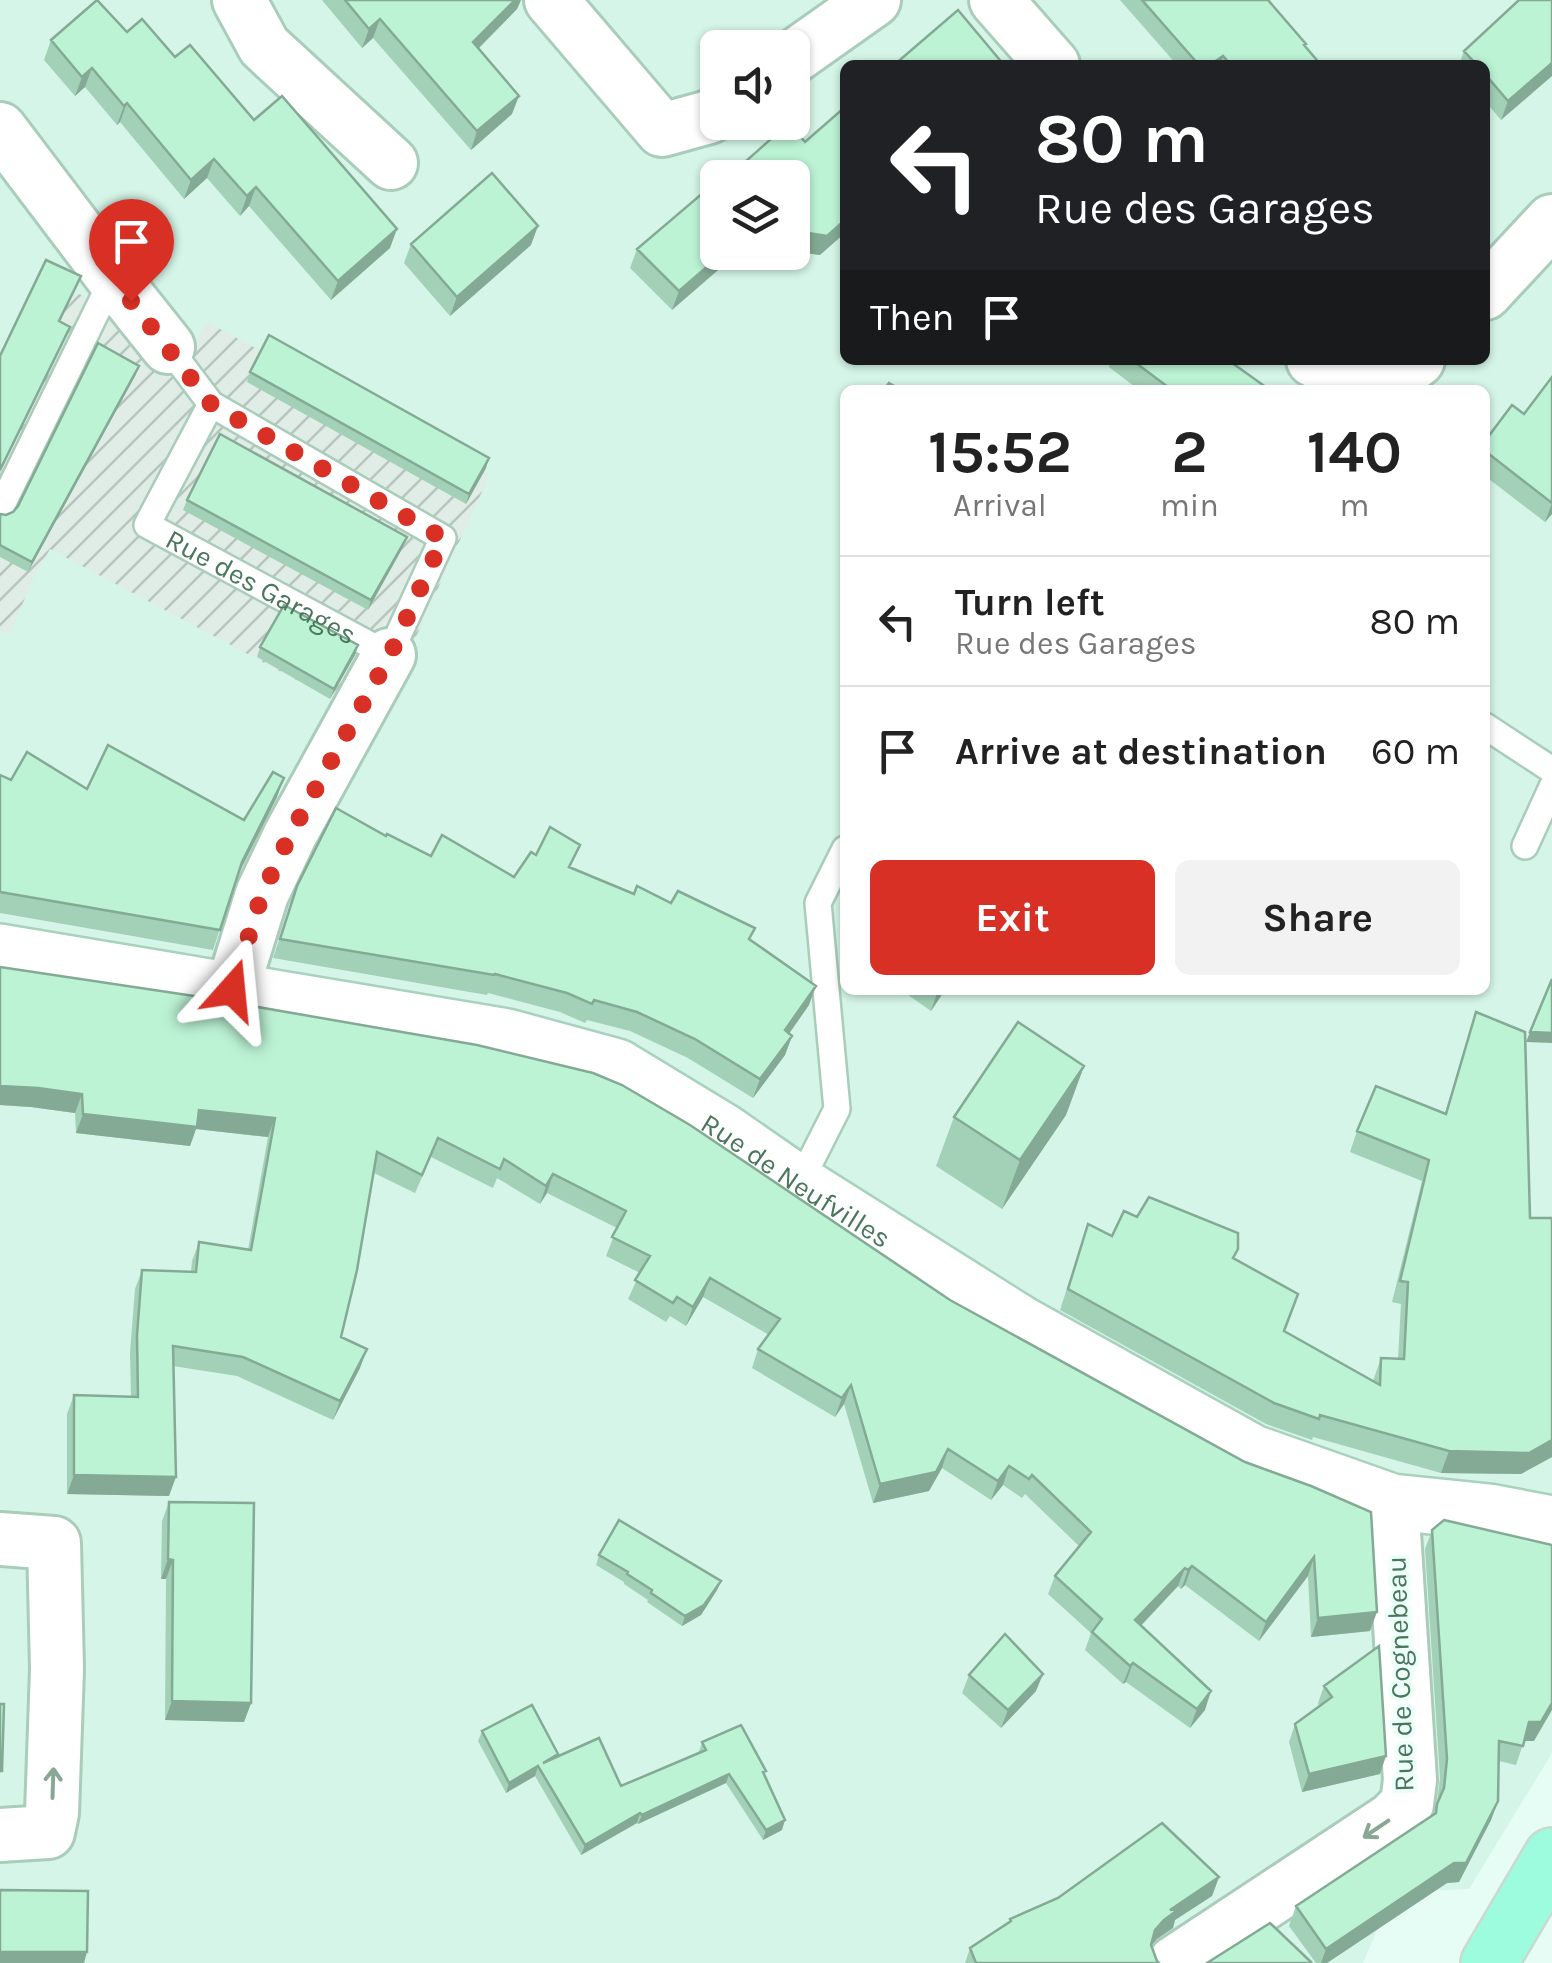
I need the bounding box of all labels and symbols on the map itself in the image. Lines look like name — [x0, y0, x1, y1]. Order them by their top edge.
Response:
pin — [89, 199, 174, 302]
street label: Rue des Garages — [160, 522, 362, 651]
position arrow — [180, 938, 284, 1042]
street label: Rue de Neufvilles — [695, 1106, 897, 1254]
street label: Rue de Cognebeau — [1379, 1556, 1421, 1792]
one-way arrow — [44, 1767, 63, 1799]
one-way arrow — [1363, 1818, 1391, 1839]

